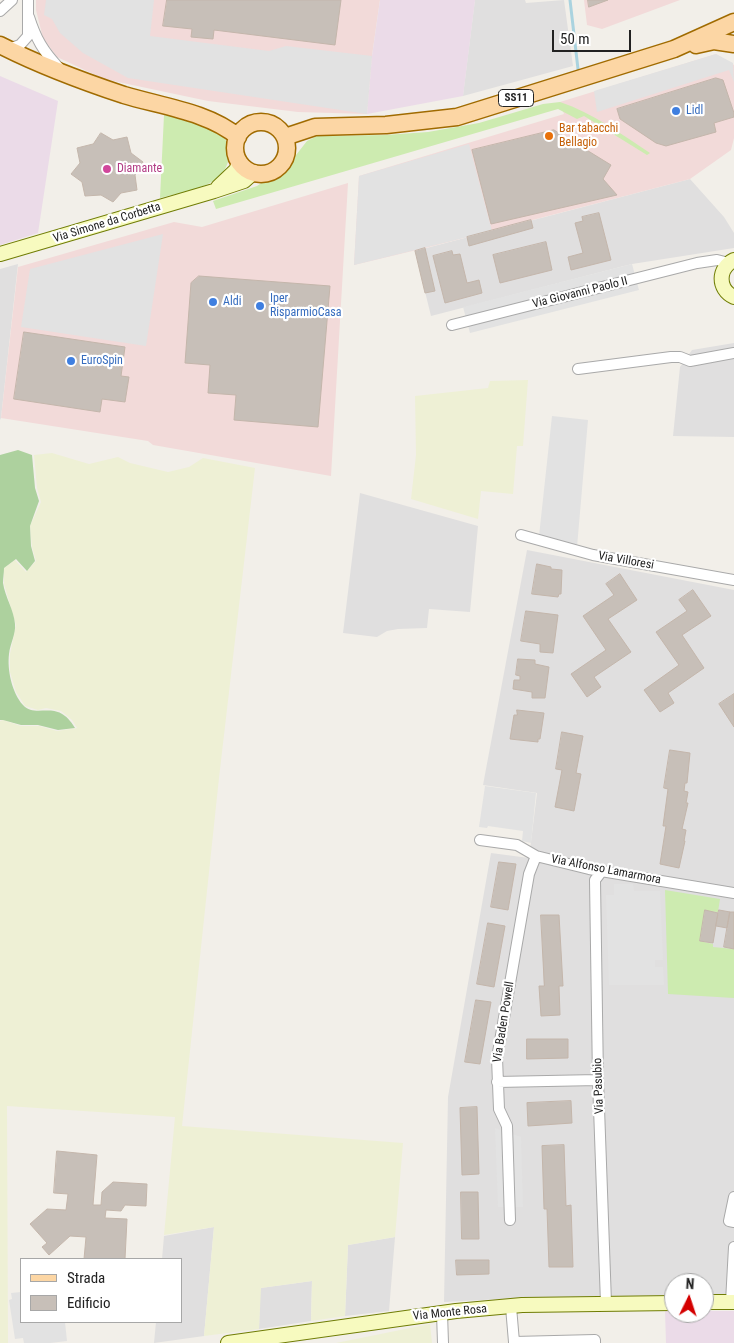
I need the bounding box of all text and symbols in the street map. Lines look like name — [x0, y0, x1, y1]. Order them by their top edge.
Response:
scale bar — [554, 20, 633, 52]
text: 50 m — [560, 30, 590, 48]
road number: SS11 — [498, 90, 534, 106]
place label: Lidl — [686, 104, 703, 118]
marker: Lidl — [670, 105, 682, 117]
place label: Bar tabacchi Bellagio — [559, 122, 618, 150]
marker: Bar tabacchi Bellagio — [543, 130, 555, 142]
place label: Diamante — [117, 162, 162, 176]
marker: Diamante — [101, 163, 113, 175]
street label: Via Simone da Corbetta — [52, 200, 162, 246]
street label: Via Giovanni Paolo II — [531, 274, 629, 312]
place label: Iper RisparmioCasa — [270, 292, 342, 320]
place label: Aldi — [223, 295, 241, 309]
marker: Aldi — [207, 296, 219, 308]
marker: Iper RisparmioCasa — [254, 300, 266, 312]
place label: EuroSpin — [81, 354, 123, 368]
marker: EuroSpin — [65, 355, 77, 367]
street label: Via Villoresi — [597, 549, 655, 573]
street label: Via Alfonso Lamarmora — [550, 852, 662, 888]
street label: Via Baden Powell — [490, 980, 518, 1064]
street label: Via Pasubio — [591, 1058, 607, 1114]
legend — [20, 1258, 182, 1323]
text: Strada — [67, 1269, 105, 1287]
north arrow — [664, 1273, 714, 1323]
text: N — [685, 1276, 695, 1292]
text: Edificio — [67, 1294, 110, 1312]
street label: Via Monte Rosa — [412, 1302, 488, 1324]

